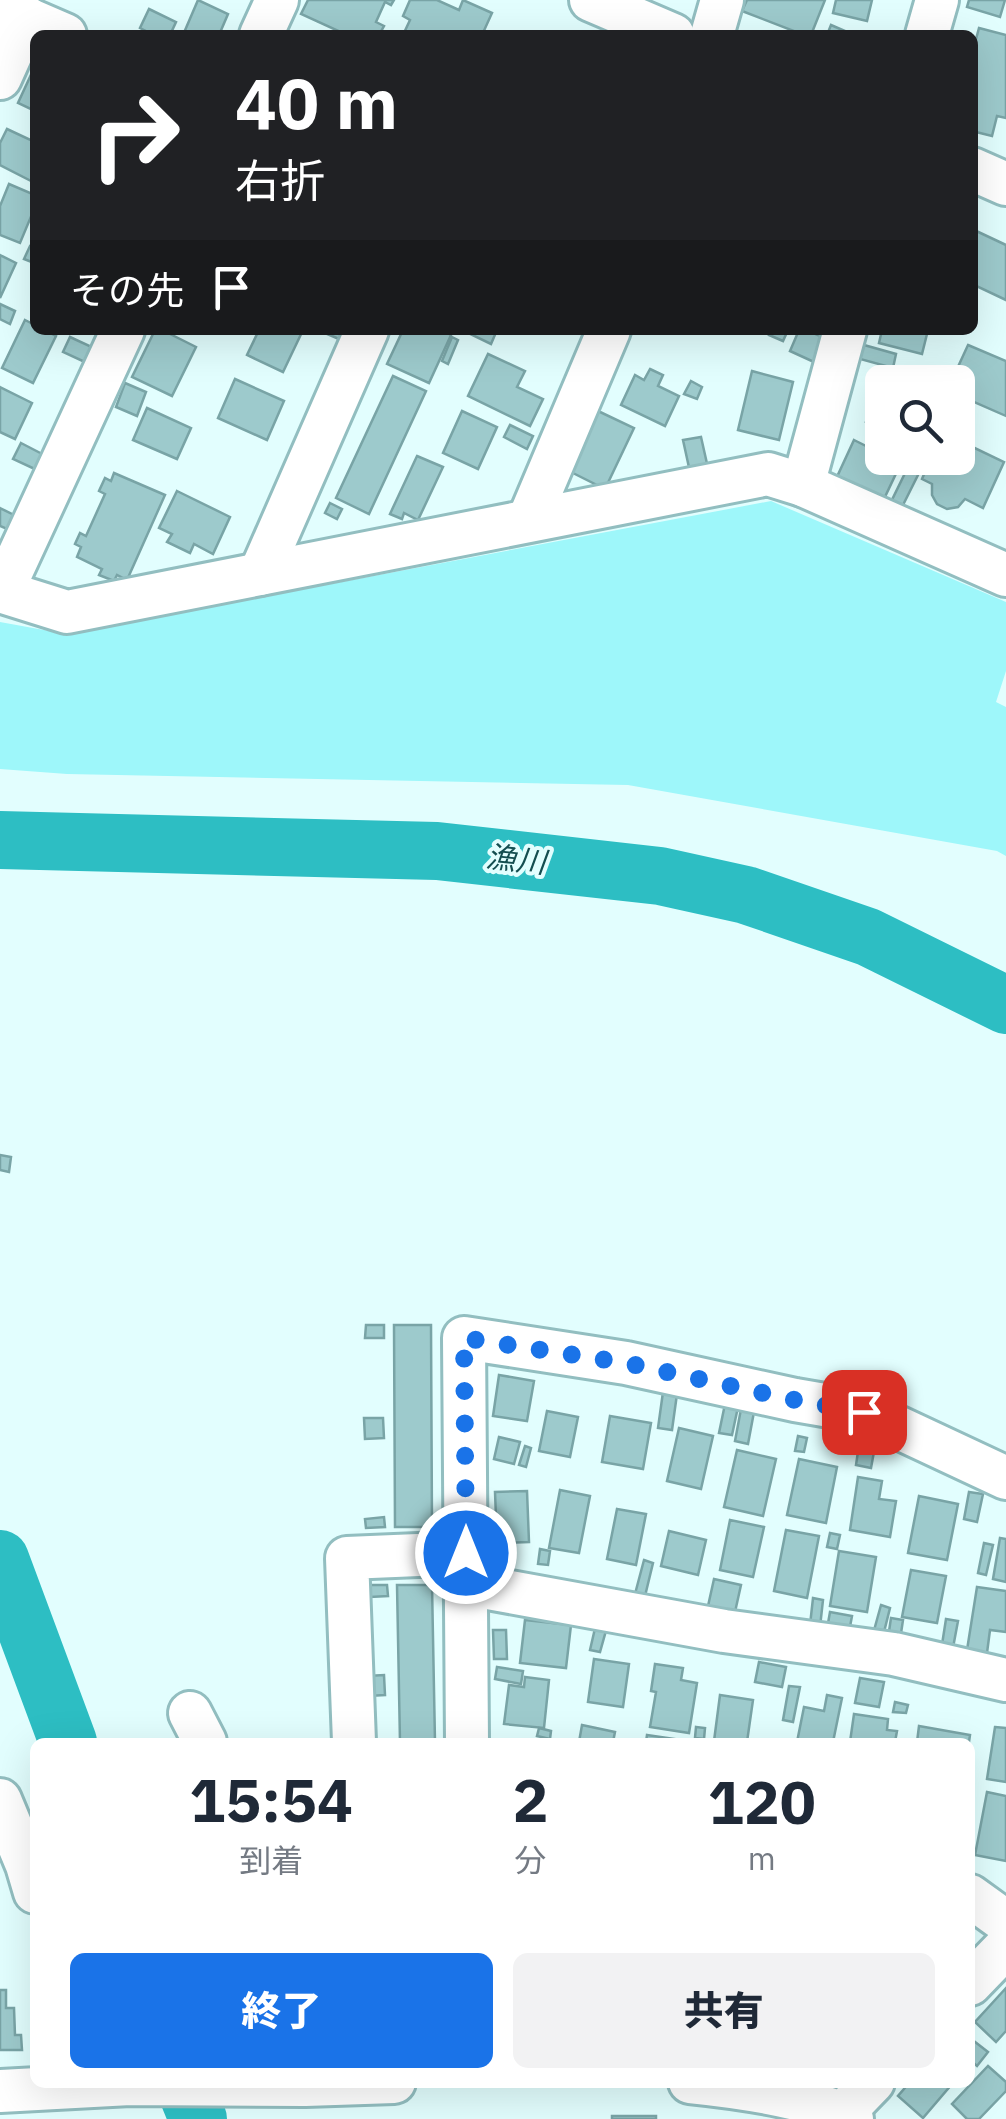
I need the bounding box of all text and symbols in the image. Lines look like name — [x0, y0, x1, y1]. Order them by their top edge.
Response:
text: 40 m — [235, 57, 398, 148]
icon: right — [70, 70, 200, 200]
text: 右折 — [235, 151, 325, 209]
icon: arrive — [204, 260, 259, 315]
text: その先 — [70, 265, 184, 314]
map controls — [865, 365, 975, 475]
button: search — [865, 365, 975, 475]
water label: 漁川 — [484, 836, 551, 881]
pin — [822, 1370, 907, 1455]
icon: arrive — [837, 1385, 892, 1440]
position arrow — [414, 1501, 518, 1605]
text: 15:54 — [189, 1760, 353, 1839]
text: 2 — [512, 1760, 548, 1839]
text: 120 — [708, 1762, 816, 1841]
text: m — [748, 1837, 776, 1879]
text: 到着 — [239, 1839, 303, 1881]
text: 分 — [514, 1839, 546, 1881]
button: 終了 — [70, 1953, 493, 2068]
button: 共有 — [513, 1953, 935, 2068]

